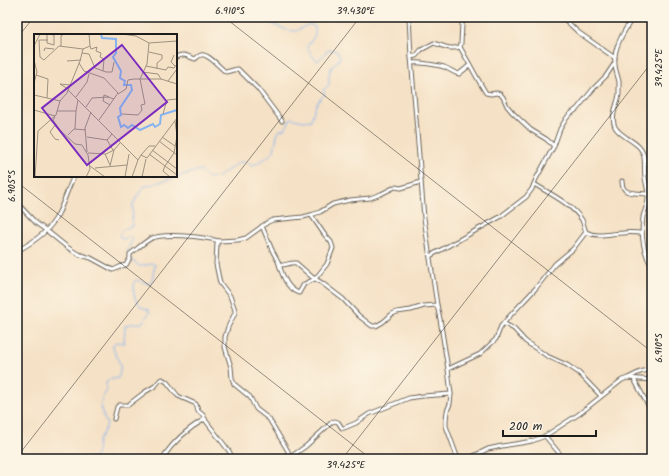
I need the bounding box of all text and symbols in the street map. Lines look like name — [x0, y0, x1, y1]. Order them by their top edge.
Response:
text: 6.910°S — [215, 3, 246, 19]
text: 39.430°E — [337, 3, 376, 19]
inset map — [34, 34, 177, 177]
text: 39.425°E — [651, 47, 667, 87]
text: 6.905°S — [4, 169, 20, 202]
text: 6.910°S — [651, 332, 667, 363]
scale bar — [503, 412, 596, 438]
text: 200 m — [509, 417, 543, 436]
text: 39.425°E — [327, 457, 367, 473]

